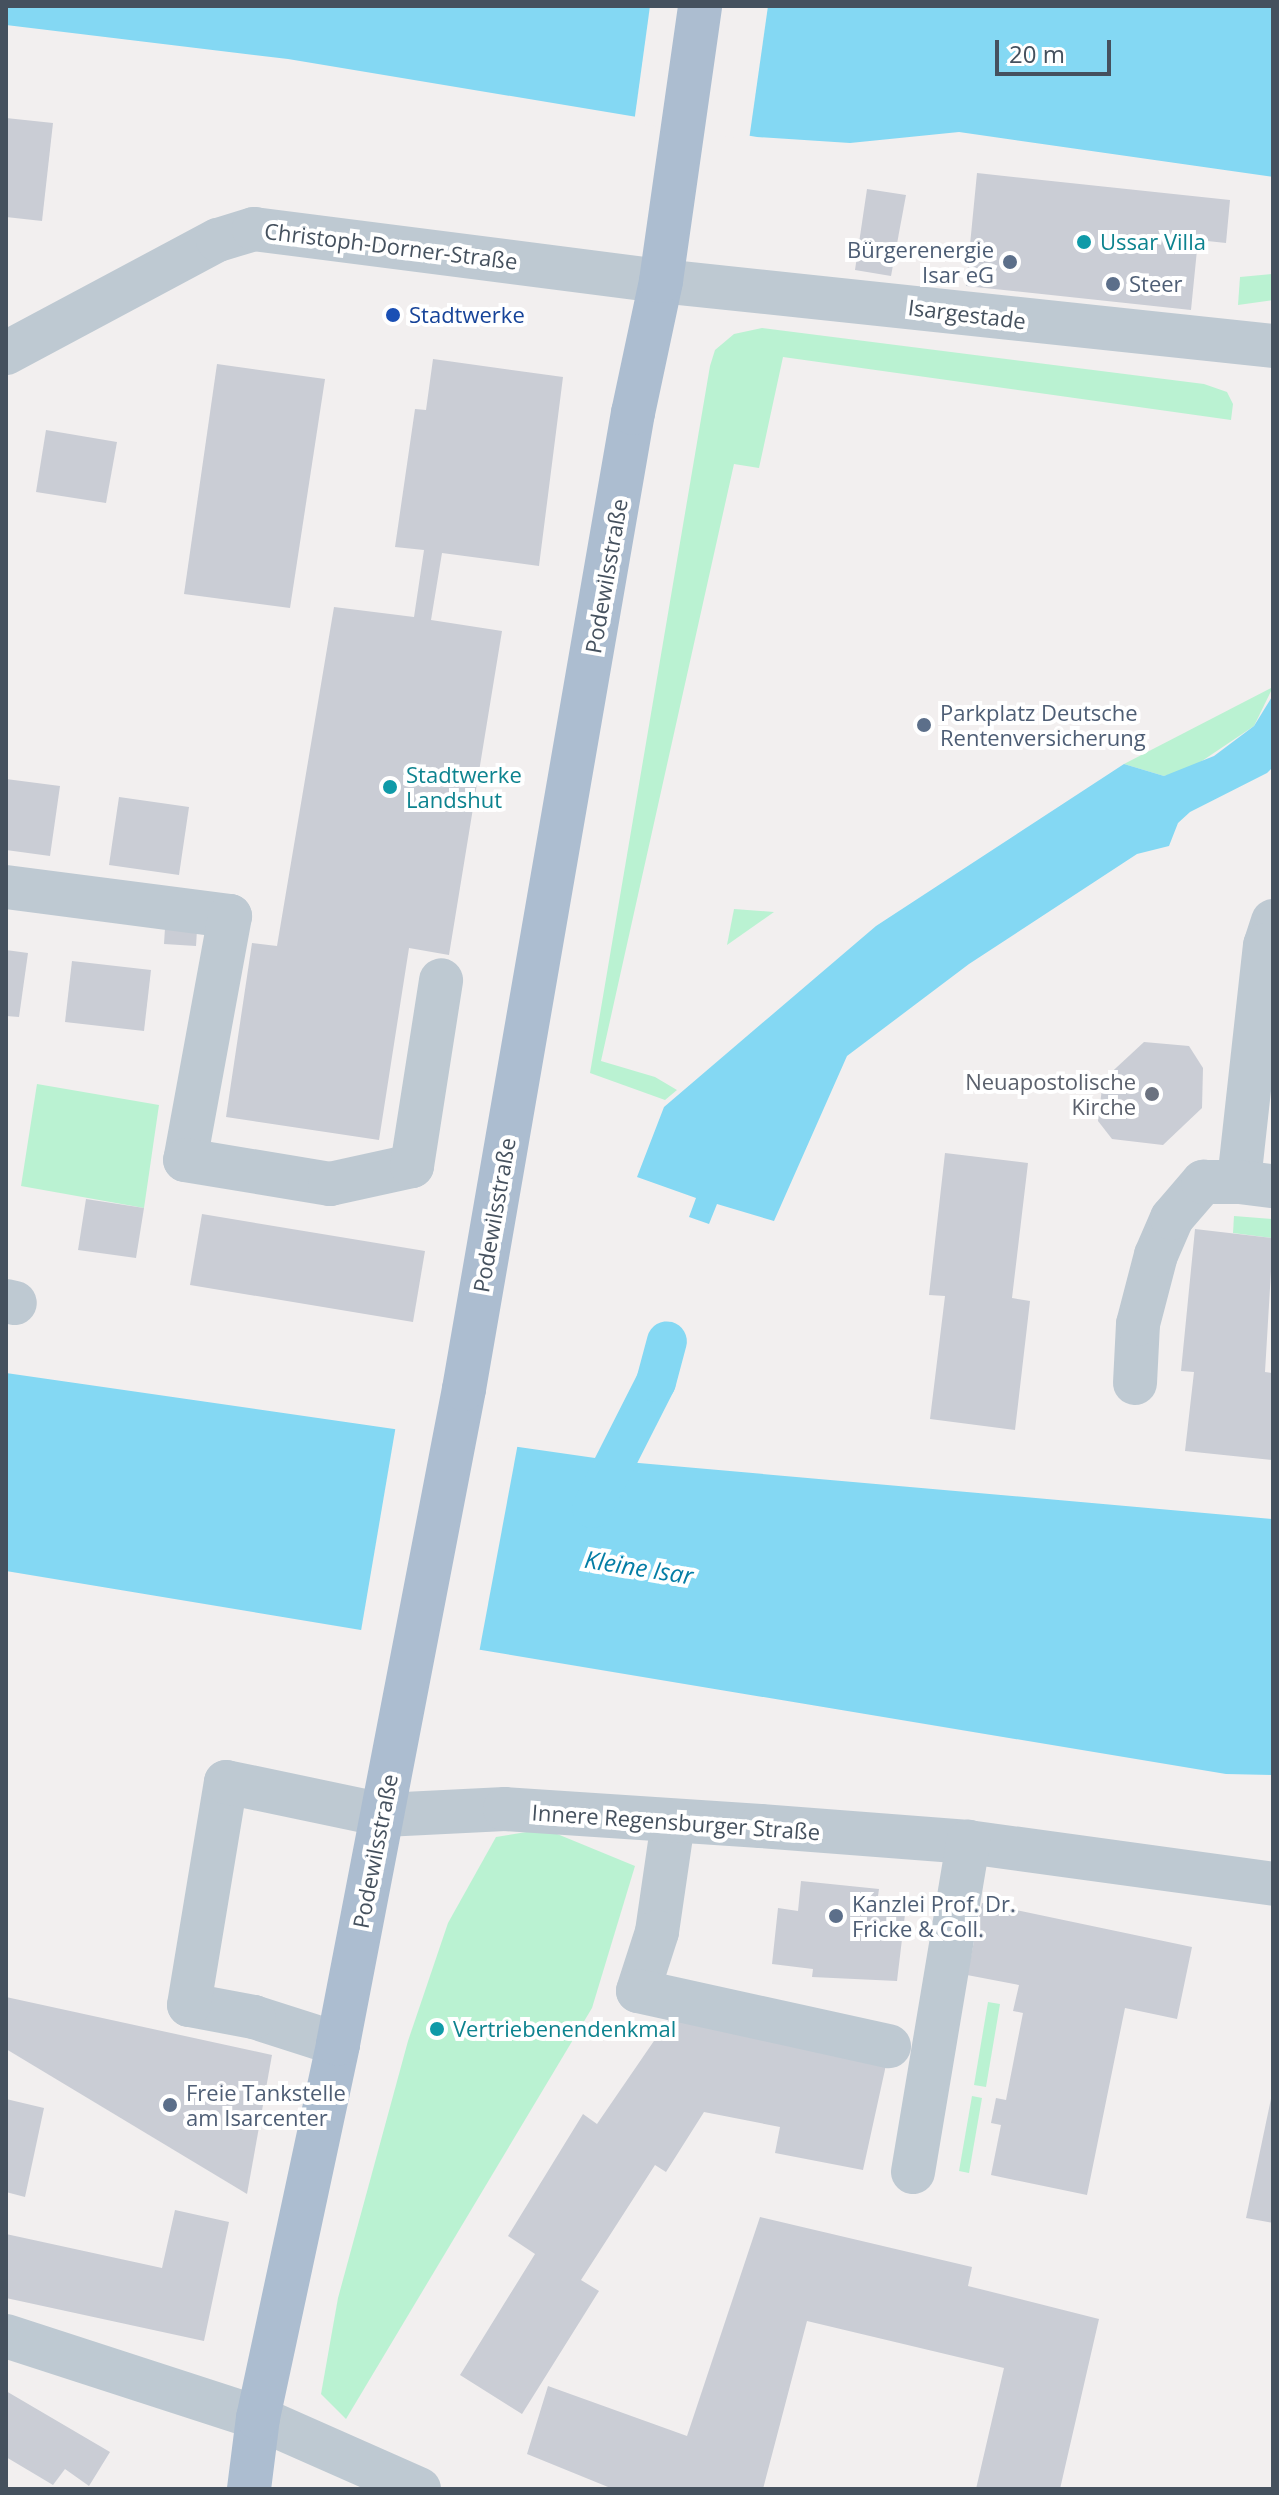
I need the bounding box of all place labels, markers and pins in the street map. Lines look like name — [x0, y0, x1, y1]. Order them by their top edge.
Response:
place label: Ussar Villa — [1100, 229, 1206, 255]
marker: Ussar Villa — [1075, 233, 1093, 251]
place label: Bürgerenergie Isar eG — [847, 236, 994, 288]
marker: Bürgerenergie Isar eG — [1001, 253, 1019, 271]
place label: Steer — [1129, 271, 1183, 297]
marker: Steer — [1104, 275, 1122, 293]
place label: Stadtwerke — [409, 302, 525, 328]
marker: Stadtwerke — [384, 306, 402, 324]
place label: Parkplatz Deutsche Rentenversicherung — [940, 699, 1146, 750]
marker: Parkplatz Deutsche Rentenversicherung — [915, 716, 933, 734]
place label: Stadtwerke Landshut — [406, 761, 522, 812]
marker: Stadtwerke Landshut — [381, 778, 399, 796]
place label: Neuapostolische Kirche — [965, 1068, 1136, 1120]
marker: Neuapostolische Kirche — [1143, 1085, 1161, 1103]
place label: Kanzlei Prof. Dr. Fricke & Coll. — [852, 1890, 1016, 1942]
marker: Kanzlei Prof. Dr. Fricke & Coll. — [827, 1907, 845, 1925]
place label: Vertriebenendenkmal — [453, 2016, 676, 2042]
marker: Vertriebenendenkmal — [428, 2020, 446, 2038]
place label: Freie Tankstelle am Isarcenter — [186, 2079, 346, 2130]
marker: Freie Tankstelle am Isarcenter — [161, 2096, 179, 2114]

